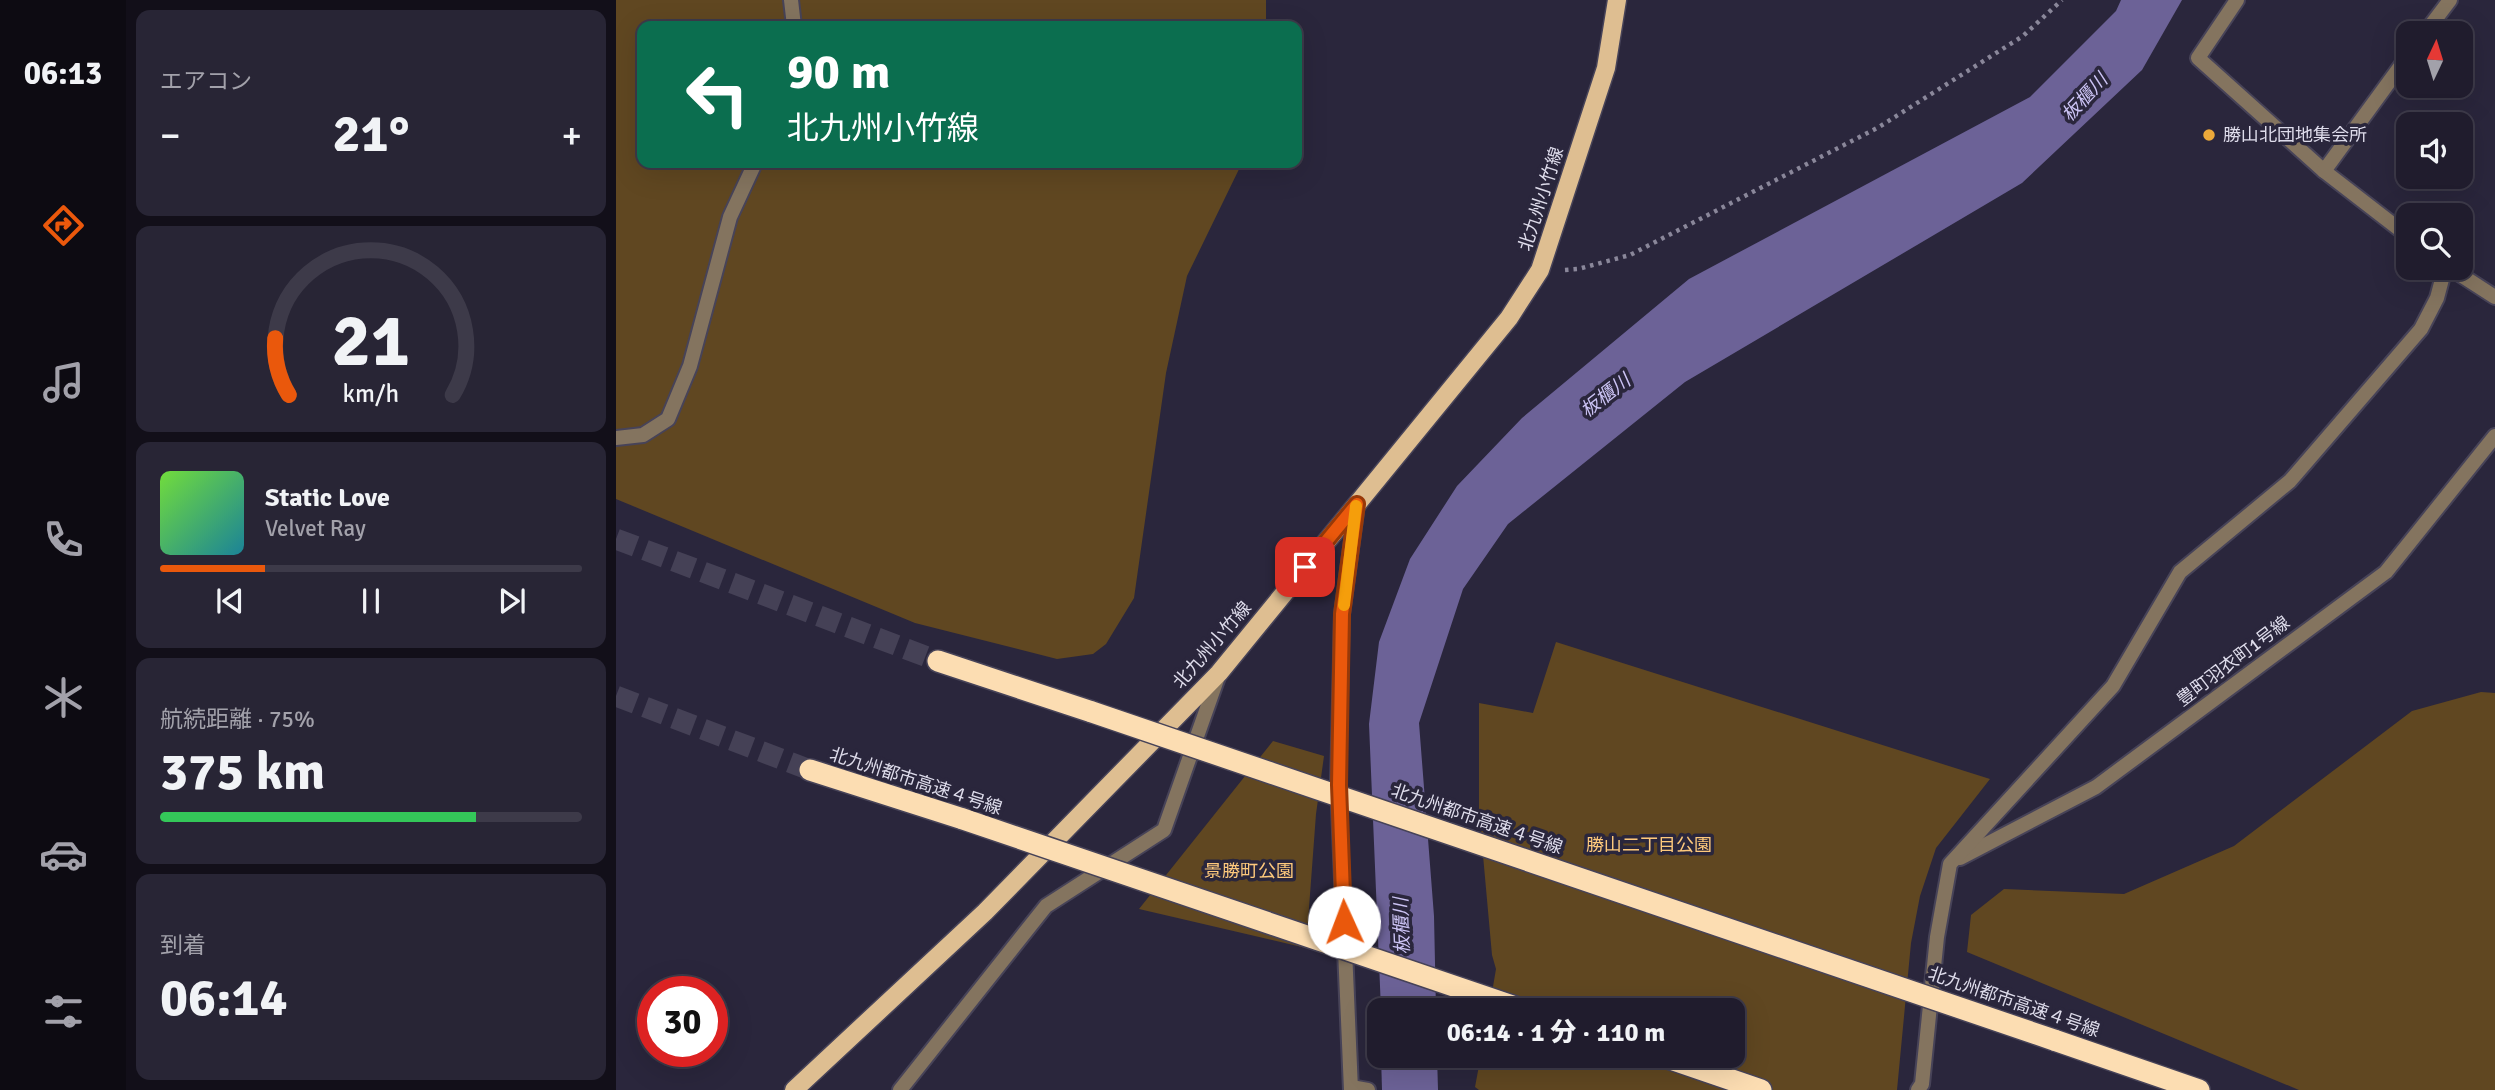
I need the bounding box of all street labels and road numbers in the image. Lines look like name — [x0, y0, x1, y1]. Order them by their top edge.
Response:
street label: 北九州小竹線 — [1514, 144, 1568, 254]
street label: 北九州小竹線 — [1168, 597, 1256, 693]
street label: 豊町羽衣町1号線 — [2172, 611, 2294, 711]
street label: 北九州都市高速４号線 — [827, 743, 1005, 819]
street label: 北九州都市高速４号線 — [1388, 779, 1566, 859]
street label: 北九州都市高速４号線 — [1925, 962, 2103, 1042]

